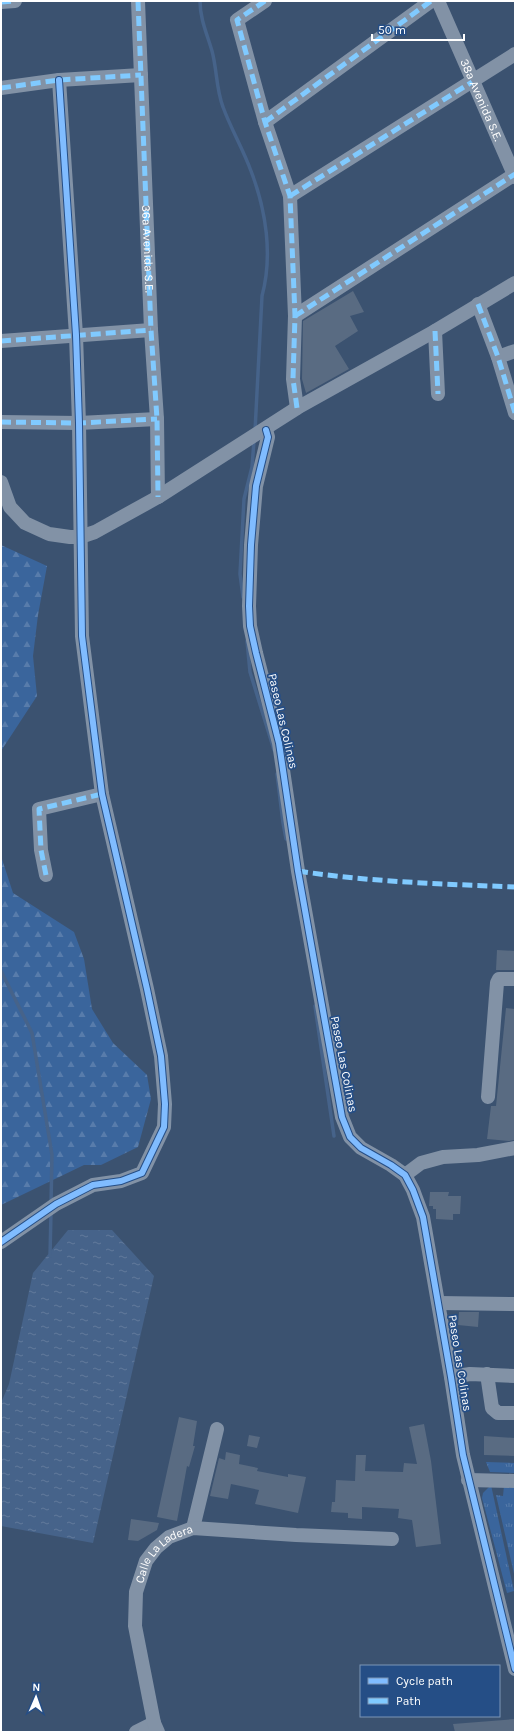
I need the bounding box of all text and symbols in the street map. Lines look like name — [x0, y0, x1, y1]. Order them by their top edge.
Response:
scale bar — [372, 16, 464, 42]
text: 50 m — [378, 23, 406, 37]
street label: 38a Avenida S.E. — [457, 57, 505, 143]
street label: 36a Avenida S.E. — [139, 205, 157, 293]
street label: Paseo Las Colinas — [265, 672, 301, 770]
street label: Paseo Las Colinas — [328, 1015, 360, 1113]
street label: Paseo Las Colinas — [445, 1314, 475, 1412]
street label: Calle La Ladera — [132, 1522, 195, 1585]
legend — [360, 1665, 500, 1717]
text: Cycle path — [396, 1674, 453, 1688]
north arrow — [16, 1677, 56, 1717]
text: N — [32, 1681, 41, 1694]
text: Path — [396, 1694, 421, 1708]

